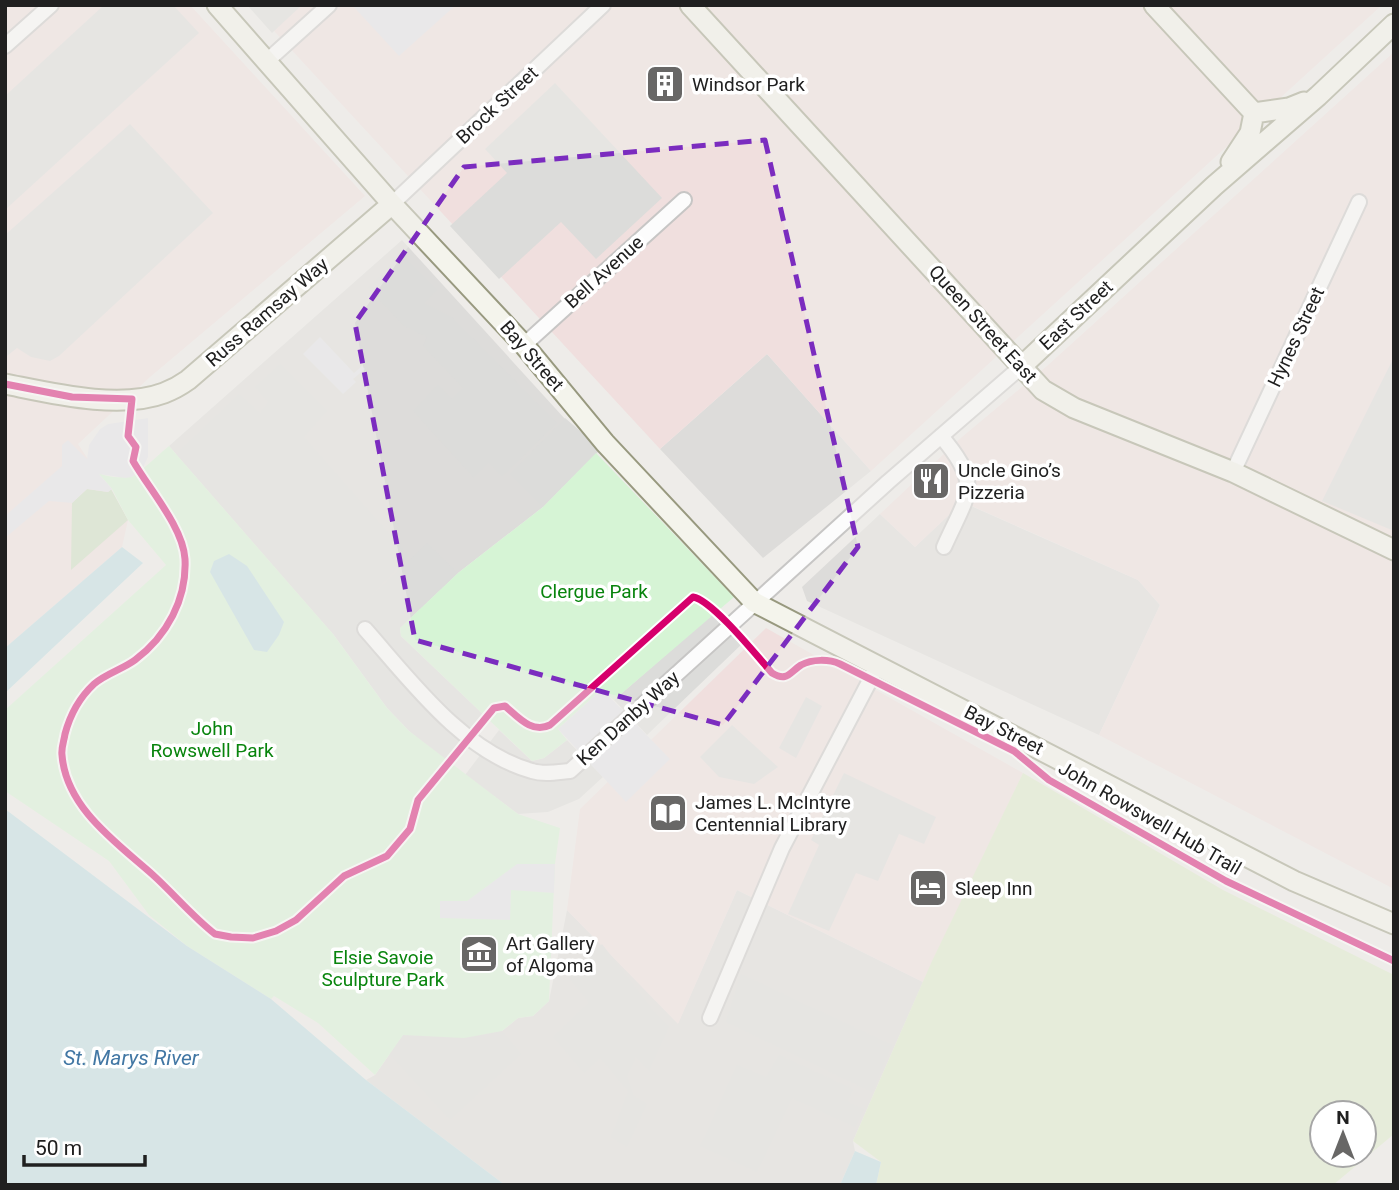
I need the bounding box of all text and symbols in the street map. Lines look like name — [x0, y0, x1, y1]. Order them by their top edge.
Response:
street label: Brock Street — [451, 61, 543, 149]
building icon: Windsor Park — [644, 63, 686, 105]
place label: Windsor Park — [692, 73, 805, 96]
street label: Bell Avenue — [560, 231, 648, 313]
street label: Russ Ramsay Way — [201, 253, 333, 371]
street label: Queen Street East — [924, 260, 1042, 388]
street label: East Street — [1035, 275, 1117, 355]
street label: Hynes Street — [1263, 283, 1329, 391]
street label: Bay Street — [495, 316, 569, 396]
place label: Uncle Gino’s Pizzeria — [958, 459, 1061, 504]
restaurant icon: Uncle Gino’s Pizzeria — [910, 460, 952, 502]
park label: Clergue Park — [540, 580, 648, 603]
street label: Ken Danby Way — [572, 666, 684, 770]
street label: Bay Street — [961, 700, 1047, 760]
park label: John Rowswell Park — [150, 717, 274, 762]
street label: John Rowswell Hub Trail — [1055, 756, 1245, 880]
place label: James L. McIntyre Centennial Library — [695, 791, 851, 836]
library icon: James L. McIntyre Centennial Library — [647, 792, 689, 834]
hotel icon: Sleep Inn — [907, 867, 949, 909]
place label: Sleep Inn — [955, 877, 1033, 900]
place label: Art Gallery of Algoma — [506, 932, 594, 977]
museum icon: Art Gallery of Algoma — [458, 933, 500, 975]
park label: Elsie Savoie Sculpture Park — [321, 946, 445, 991]
water label: St. Marys River — [63, 1046, 200, 1070]
north arrow — [1308, 1099, 1378, 1169]
text: N — [1336, 1106, 1350, 1129]
scale bar — [24, 1124, 145, 1168]
text: 50 m — [35, 1136, 82, 1160]

